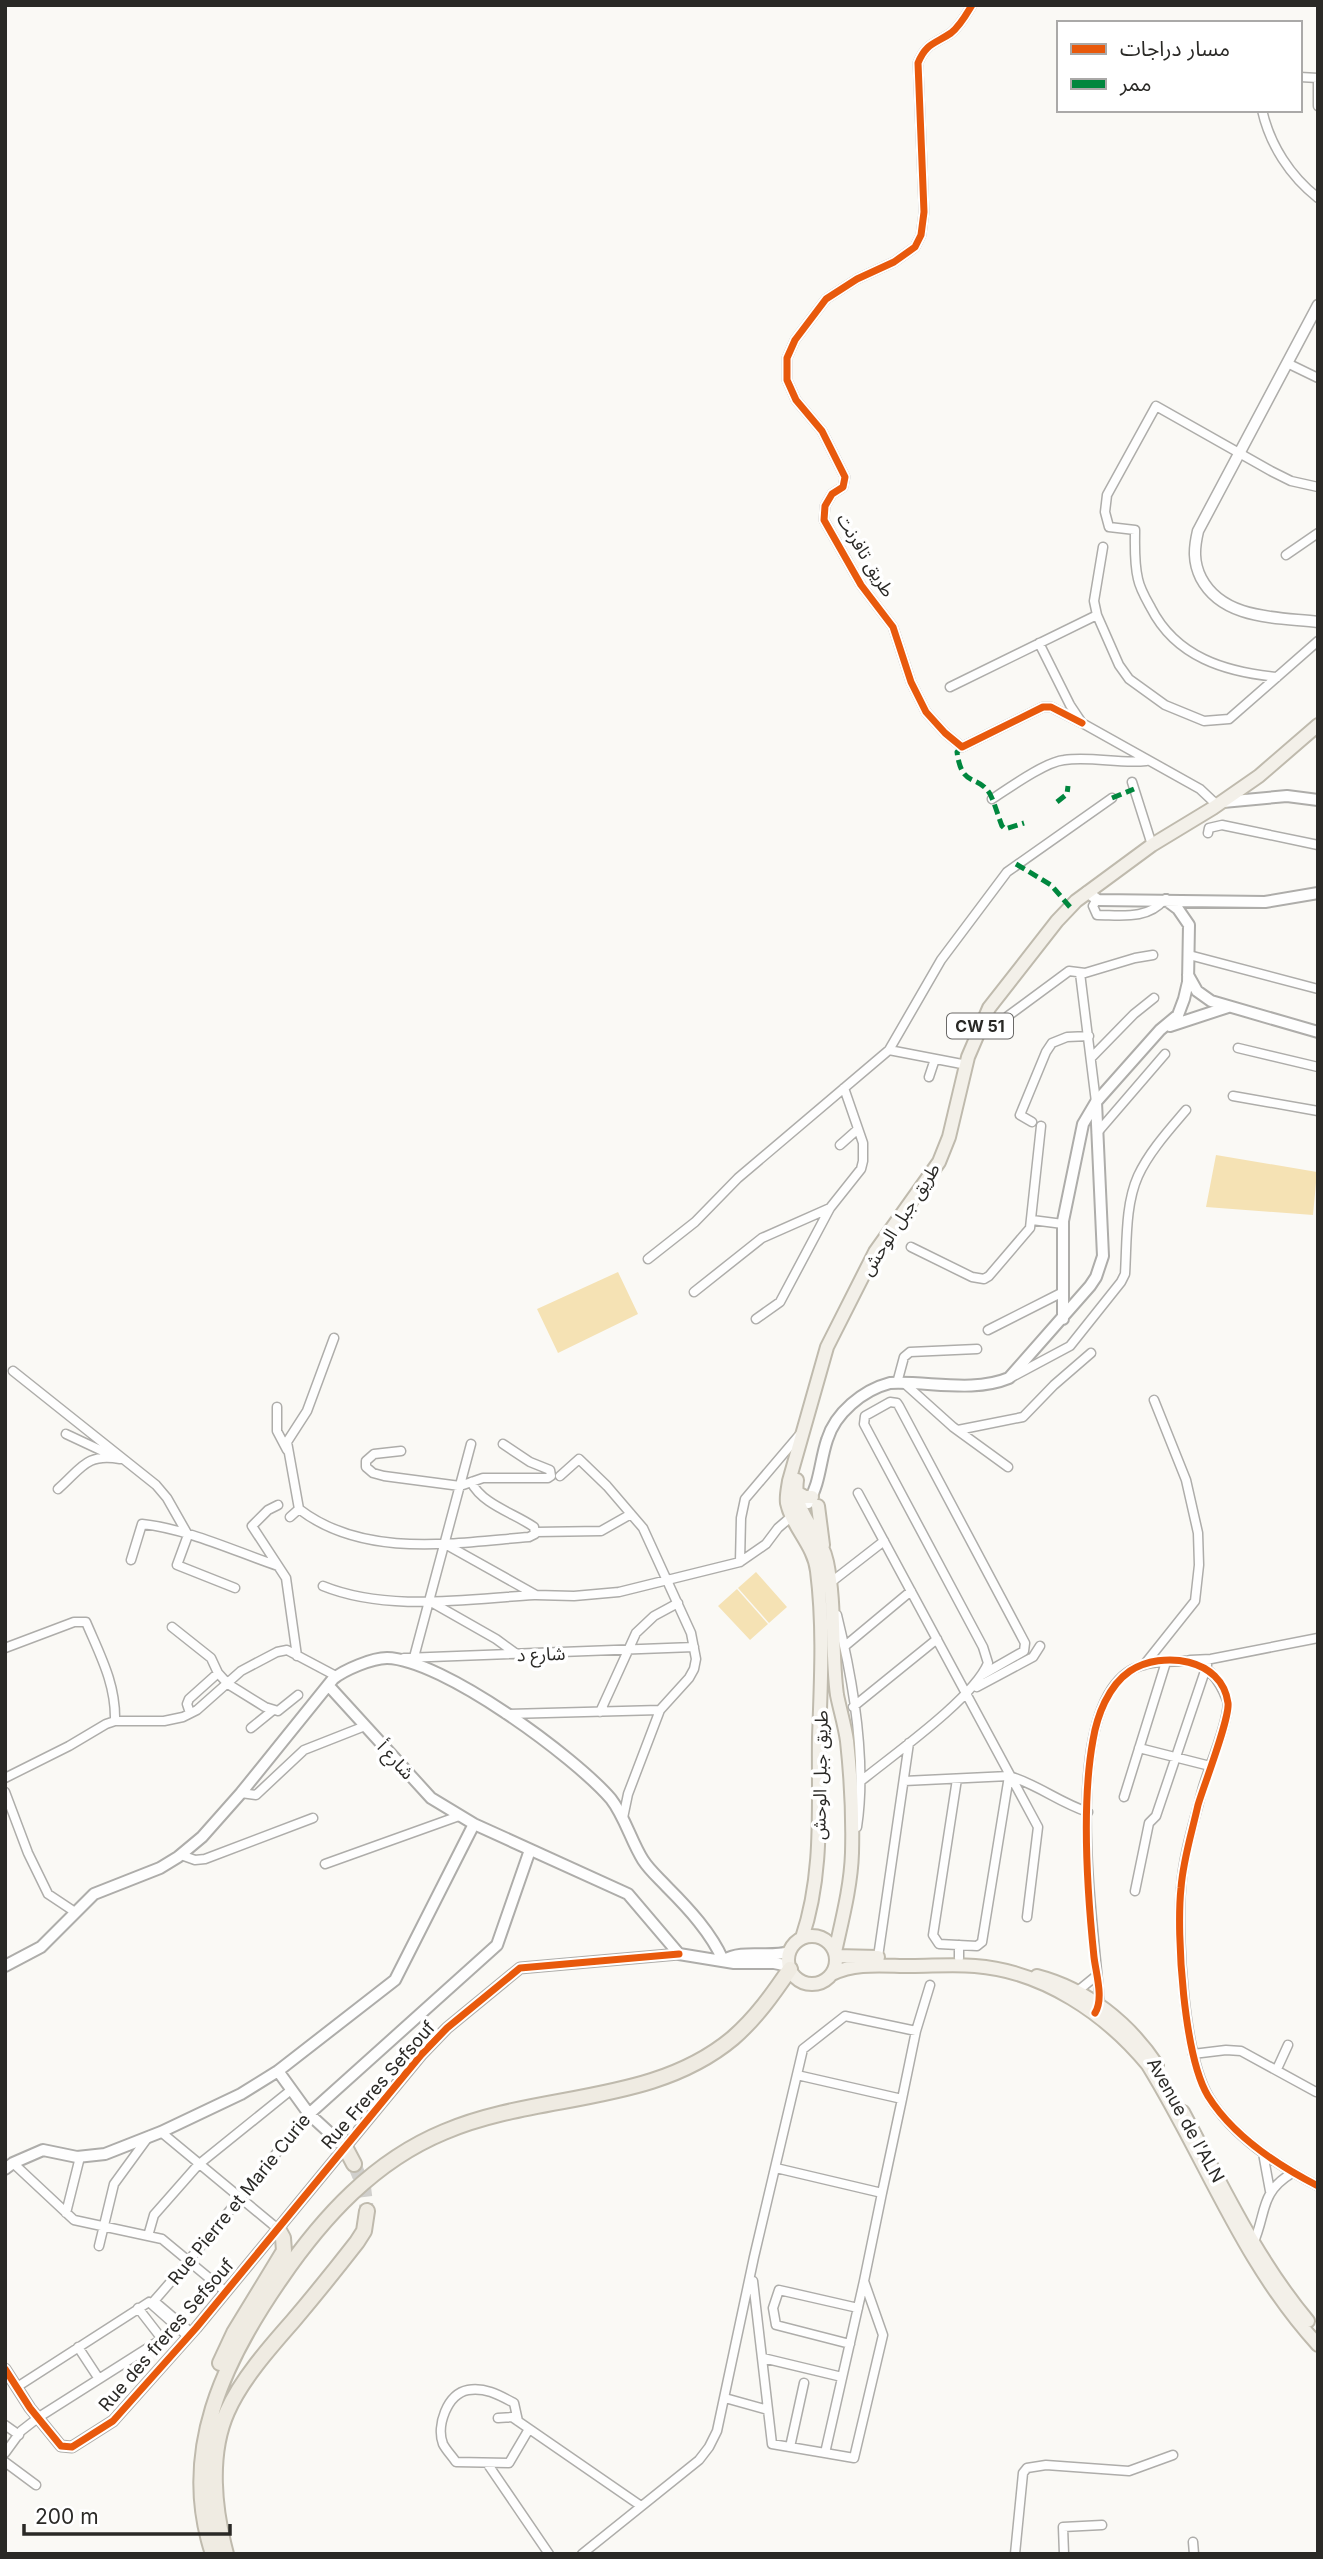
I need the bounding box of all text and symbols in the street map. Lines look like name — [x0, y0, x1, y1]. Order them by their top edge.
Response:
legend — [1057, 21, 1302, 112]
text: مسار دراجات — [1120, 36, 1230, 61]
text: ممر — [1119, 71, 1151, 96]
street label: طريق تافرنت — [832, 509, 899, 601]
road number: CW 51 — [947, 1014, 1013, 1038]
street label: طريق جبل الوحش — [856, 1159, 945, 1280]
street label: شارع د — [516, 1643, 566, 1669]
street label: طريق جبل الوحش — [808, 1710, 833, 1840]
street label: شارع أ — [370, 1736, 419, 1786]
street label: Rue Freres Sefsouf — [317, 2017, 439, 2153]
street label: Avenue de l'ALN — [1143, 2054, 1229, 2186]
street label: Rue Pierre et Marie Curie — [164, 2109, 314, 2289]
street label: Rue des freres Sefsouf — [94, 2254, 238, 2415]
scale bar — [24, 2492, 231, 2536]
text: 200 m — [35, 2504, 99, 2529]

